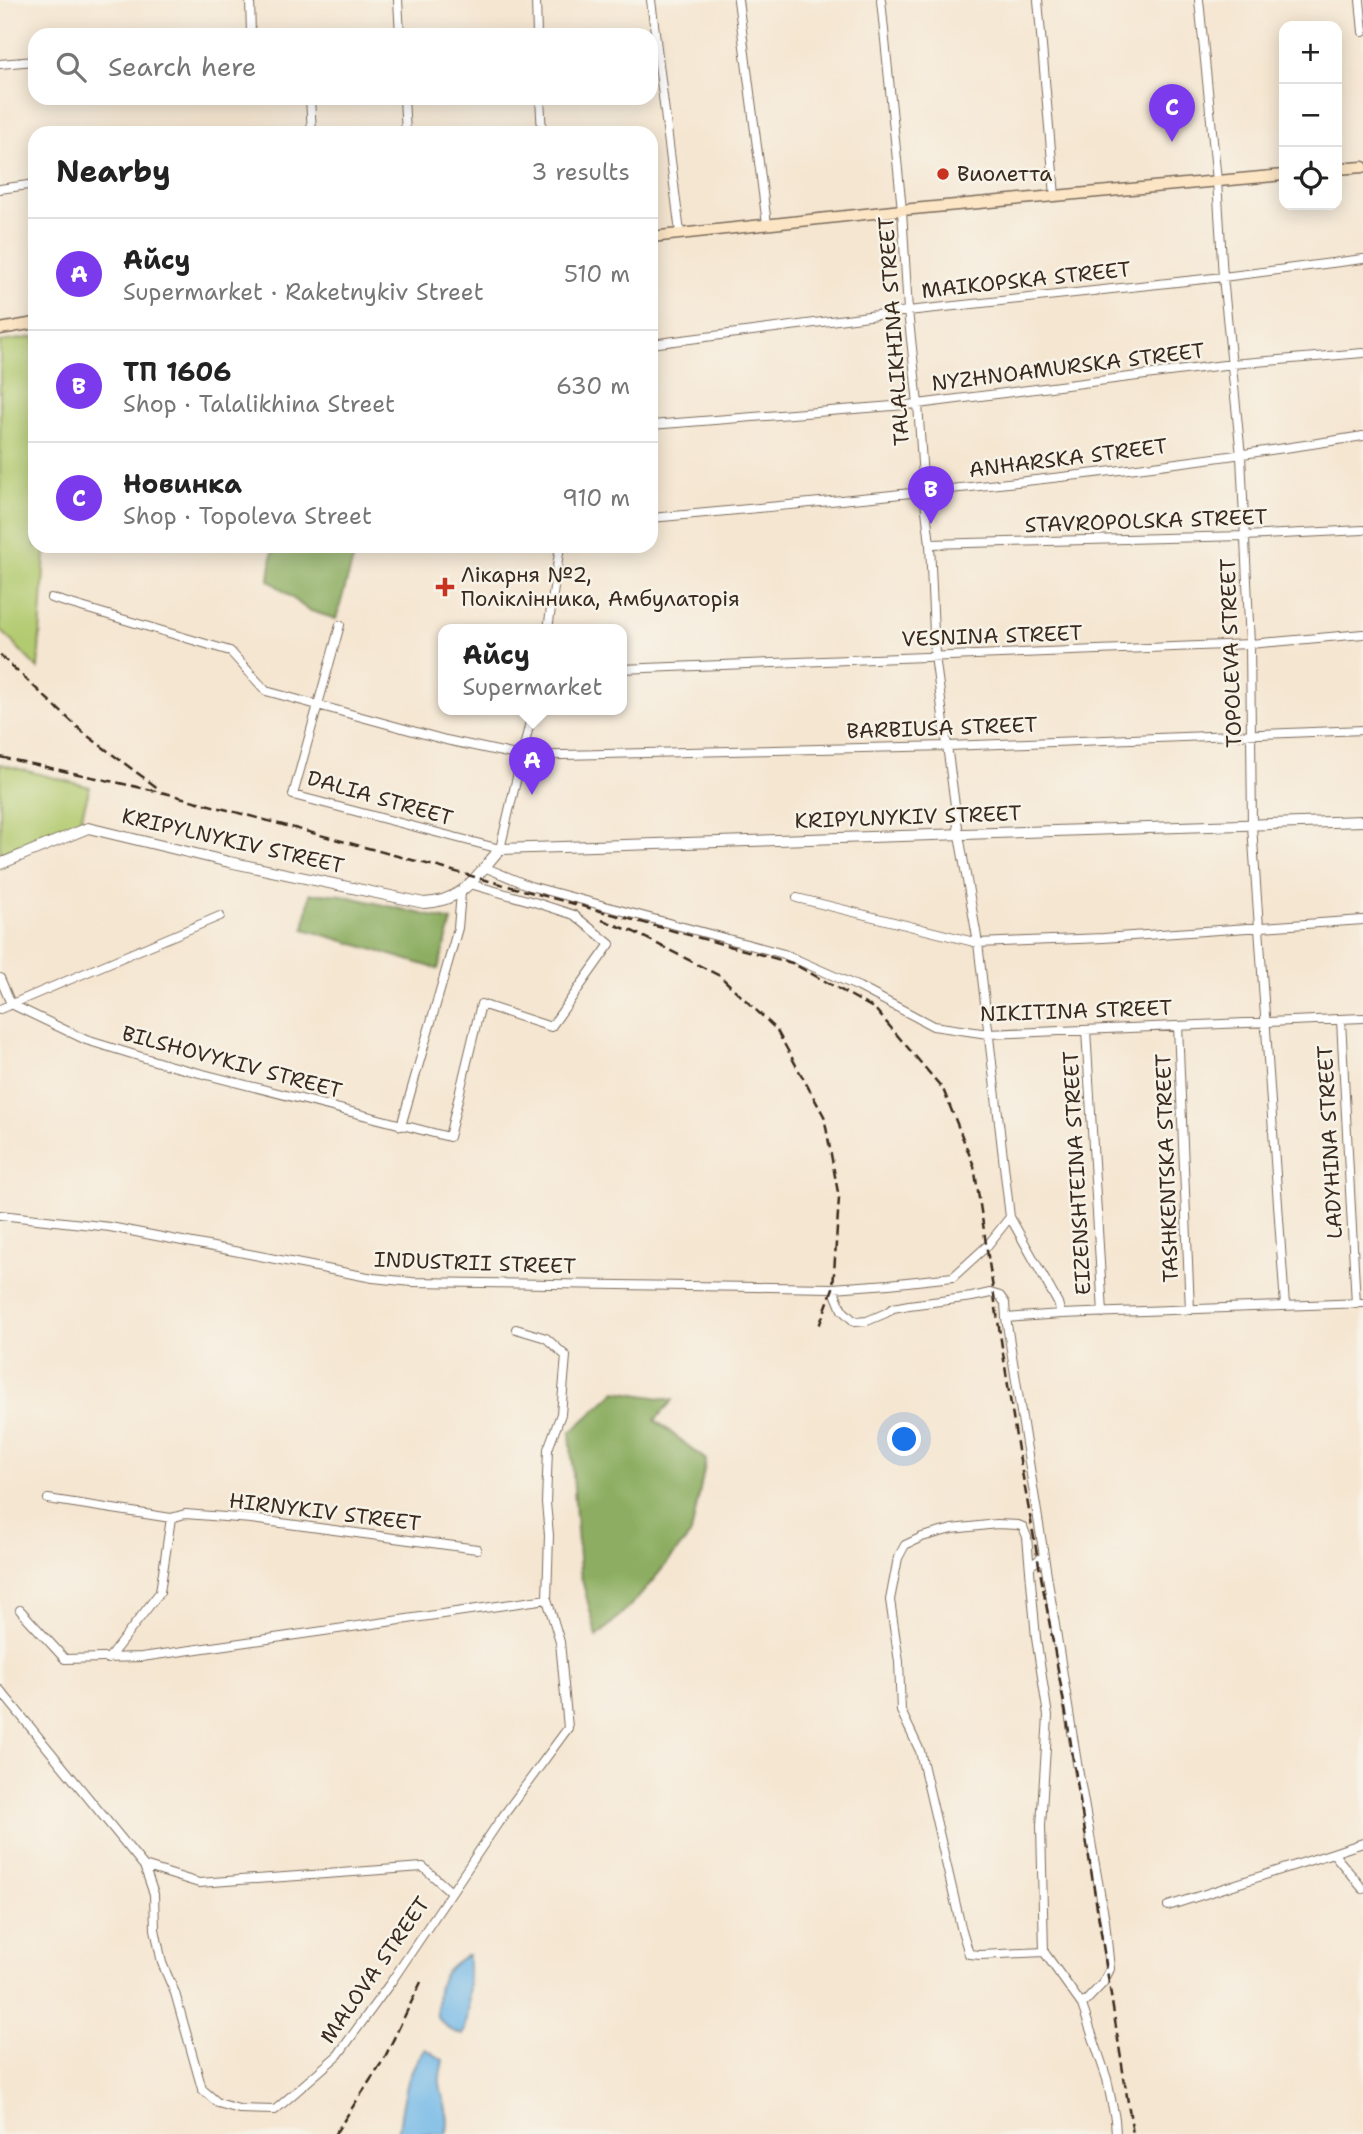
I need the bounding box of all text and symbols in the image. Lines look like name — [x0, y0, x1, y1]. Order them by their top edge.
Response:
map controls — [1279, 21, 1342, 210]
button: + — [1279, 21, 1342, 84]
search box — [28, 28, 658, 105]
icon: search — [52, 48, 90, 86]
text: Search here — [108, 49, 257, 84]
pin: C — [1149, 84, 1195, 142]
button: − — [1279, 84, 1342, 147]
button: locate — [1279, 147, 1342, 210]
text: Nearby — [56, 151, 171, 192]
text: 3 results — [531, 157, 630, 187]
place label: Виолетта — [957, 160, 1052, 188]
marker: Виолетта — [935, 166, 951, 182]
street label: TALALIKHINA STREET — [872, 215, 916, 447]
text: Айсу — [123, 242, 190, 277]
street label: MAIKOPSKA STREET — [920, 255, 1132, 305]
text: A — [70, 259, 88, 289]
text: 510 m — [564, 259, 630, 289]
text: Supermarket · Raketnykiv Street — [123, 277, 484, 307]
street label: NYZHNOAMURSKA STREET — [930, 336, 1206, 398]
text: ТП 1606 — [123, 354, 232, 389]
text: B — [72, 371, 86, 401]
text: 630 m — [556, 371, 630, 401]
text: Shop · Talalikhina Street — [123, 389, 395, 419]
street label: ANHARSKA STREET — [967, 432, 1169, 484]
text: Новинка — [123, 466, 242, 501]
pin: B — [908, 466, 954, 524]
text: C — [72, 483, 86, 513]
text: 910 m — [562, 483, 630, 513]
text: Shop · Topoleva Street — [123, 501, 372, 531]
street label: STAVROPOLSKA STREET — [1024, 503, 1268, 539]
street label: TOPOLEVA STREET — [1214, 558, 1248, 748]
place label: Лікарня №2, Поліклінника, Амбулаторія — [461, 561, 740, 613]
marker: Лікарня №2, Поліклінника, Амбулаторія — [435, 577, 455, 597]
street label: VESNINA STREET — [901, 619, 1083, 653]
popup — [438, 624, 627, 715]
text: Айсу — [462, 637, 530, 672]
text: Supermarket — [462, 672, 603, 702]
street label: BARBIUSA STREET — [846, 711, 1038, 745]
pin: A — [509, 737, 555, 795]
street label: DALIA STREET — [304, 764, 456, 832]
street label: KRIPYLNYKIV STREET — [794, 799, 1022, 835]
street label: KRIPYLNYKIV STREET — [119, 802, 347, 880]
street label: NIKITINA STREET — [979, 994, 1173, 1028]
street label: BILSHOVYKIV STREET — [119, 1019, 345, 1105]
street label: LADYHINA STREET — [1311, 1044, 1349, 1240]
street label: EIZENSHTEINA STREET — [1057, 1050, 1097, 1296]
street label: TASHKENTSKA STREET — [1149, 1053, 1185, 1283]
street label: INDUSTRII STREET — [374, 1245, 577, 1281]
your location — [887, 1422, 921, 1456]
street label: HIRNYKIV STREET — [227, 1486, 423, 1538]
street label: MALOVA STREET — [314, 1891, 436, 2049]

